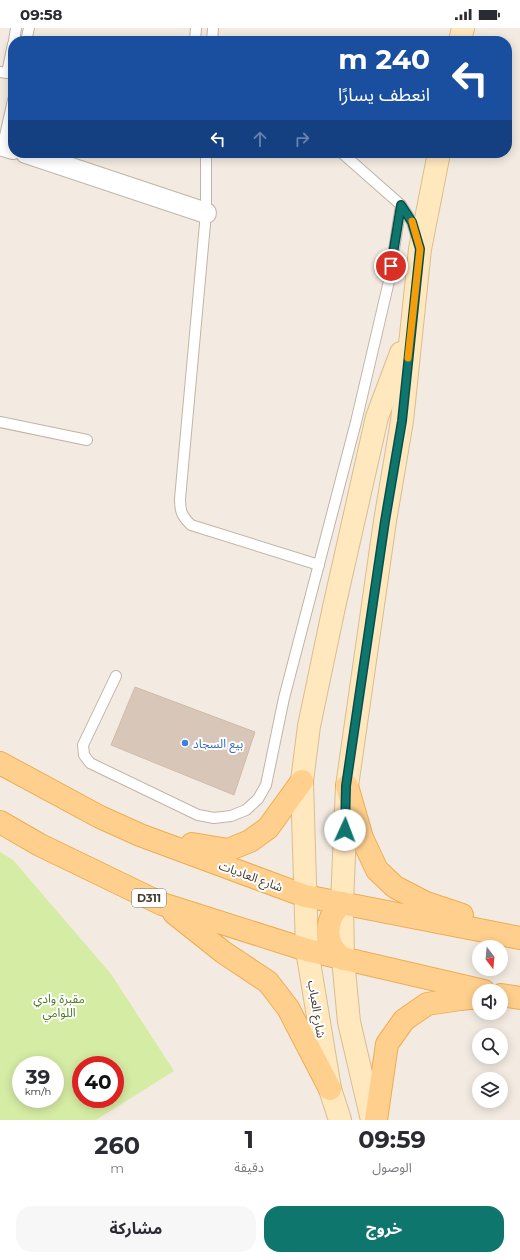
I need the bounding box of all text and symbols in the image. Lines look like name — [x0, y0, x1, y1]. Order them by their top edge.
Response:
text: 09:58 — [20, 5, 63, 24]
text: 240 m — [338, 42, 430, 76]
icon: left — [444, 52, 496, 104]
text: انعطف يسارًا — [338, 84, 430, 106]
icon: left — [207, 128, 229, 150]
icon: ahead — [249, 128, 271, 150]
icon: right — [291, 128, 313, 150]
pin — [374, 249, 408, 283]
icon: arrive — [380, 255, 402, 277]
place label: بيع السجاد — [193, 736, 243, 753]
marker: بيع السجاد — [180, 738, 190, 748]
position arrow — [324, 809, 366, 851]
street label: شارع العاديات — [216, 857, 285, 896]
road number: D311 — [132, 889, 166, 907]
north arrow — [472, 940, 508, 976]
map controls — [472, 940, 508, 1108]
street label: شارع العباب — [303, 979, 329, 1039]
button: sound — [472, 984, 508, 1020]
park label: مقبرة وادي اللوامي — [33, 991, 85, 1022]
button: search — [472, 1028, 508, 1064]
speed limit sign: 40 — [72, 1056, 124, 1108]
text: 39 — [26, 1065, 50, 1089]
button: layers — [472, 1072, 508, 1108]
text: km/h — [25, 1085, 51, 1098]
text: 1 — [244, 1125, 254, 1154]
text: 09:59 — [358, 1125, 426, 1154]
text: 260 — [94, 1131, 140, 1160]
text: دقيقة — [234, 1159, 264, 1175]
text: الوصول — [372, 1159, 412, 1175]
text: m — [110, 1160, 124, 1176]
button: مشاركة — [16, 1206, 256, 1252]
button: خروج — [264, 1206, 504, 1252]

